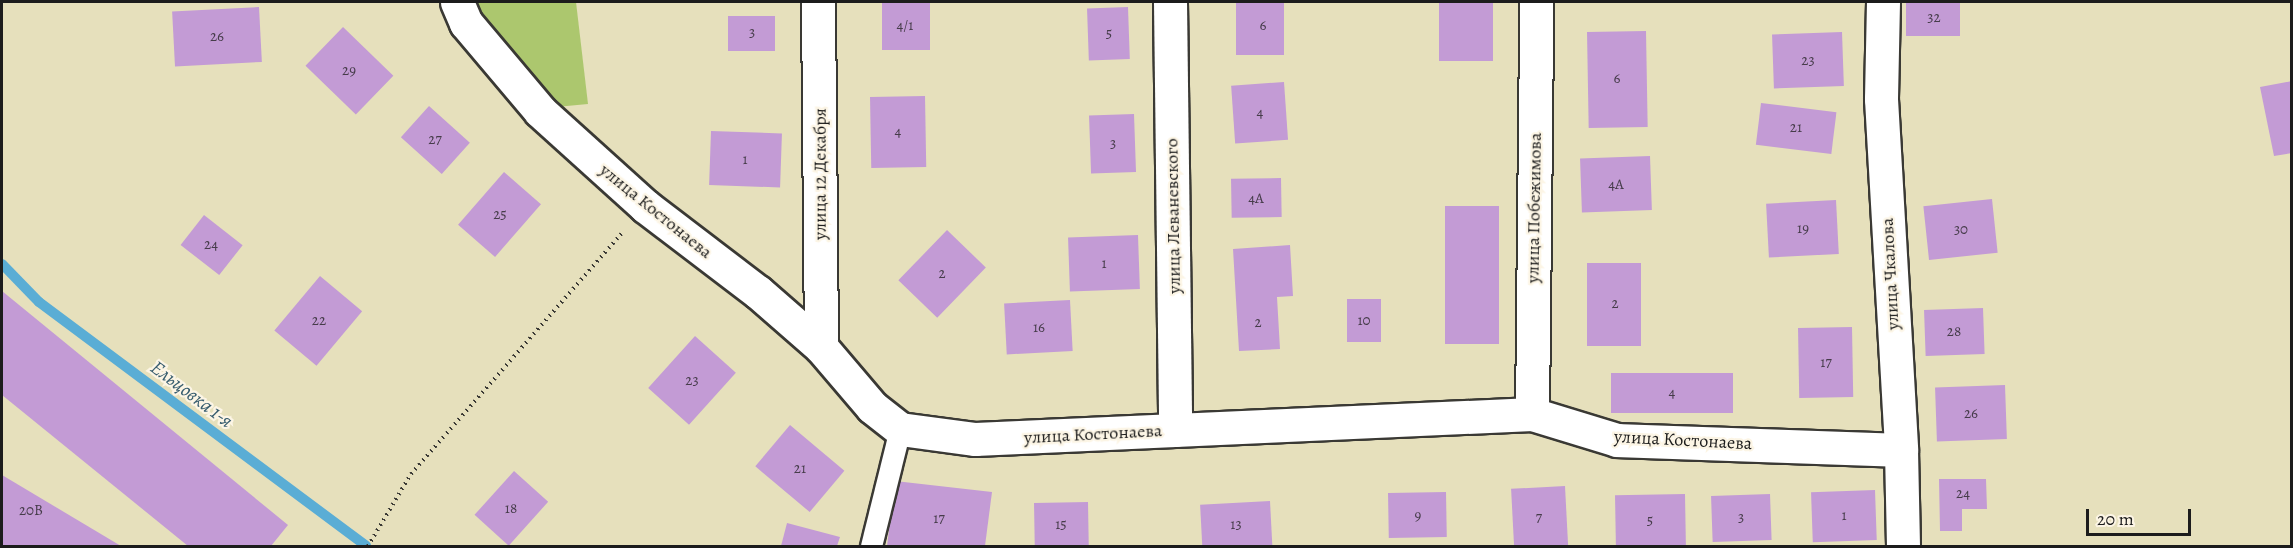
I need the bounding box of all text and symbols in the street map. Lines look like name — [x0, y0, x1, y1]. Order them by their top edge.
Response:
house number: 32 — [1927, 9, 1941, 27]
house number: 4/1 — [897, 17, 913, 35]
house number: 6 — [1260, 17, 1266, 35]
house number: 3 — [749, 24, 755, 42]
house number: 5 — [1106, 25, 1112, 43]
house number: 26 — [210, 28, 224, 46]
house number: 23 — [1801, 52, 1815, 70]
house number: 29 — [342, 62, 356, 80]
house number: 6 — [1614, 70, 1620, 88]
house number: 4 — [1257, 104, 1263, 122]
street label: улица 12 Декабря — [809, 108, 831, 240]
house number: 21 — [1790, 119, 1802, 137]
house number: 4 — [895, 123, 901, 141]
house number: 27 — [428, 131, 442, 149]
street label: улица Побежимова — [1522, 133, 1546, 283]
house number: 3 — [1110, 135, 1116, 153]
street label: улица Леваневского — [1161, 138, 1185, 294]
house number: 1 — [742, 151, 748, 169]
street label: улица Костонаева — [595, 159, 717, 263]
house number: 4А — [1608, 176, 1624, 194]
house number: 4А — [1248, 190, 1264, 208]
house number: 25 — [493, 206, 507, 224]
street label: улица Чкалова — [1876, 217, 1904, 331]
house number: 19 — [1797, 220, 1809, 238]
house number: 30 — [1954, 221, 1968, 239]
house number: 24 — [204, 236, 218, 254]
house number: 1 — [1101, 255, 1107, 273]
house number: 2 — [938, 265, 946, 283]
house number: 2 — [1611, 295, 1619, 313]
house number: 22 — [312, 312, 326, 330]
house number: 10 — [1357, 312, 1371, 330]
house number: 2 — [1254, 314, 1262, 332]
house number: 16 — [1033, 319, 1045, 337]
house number: 28 — [1947, 323, 1961, 341]
house number: 17 — [1820, 354, 1832, 372]
water label: Ельцовка 1-я — [146, 355, 238, 433]
house number: 23 — [685, 372, 699, 390]
house number: 4 — [1669, 384, 1675, 402]
house number: 26 — [1964, 405, 1978, 423]
street label: улица Костонаева — [1023, 420, 1163, 448]
street label: улица Костонаева — [1613, 426, 1753, 454]
house number: 21 — [794, 460, 806, 478]
house number: 24 — [1956, 485, 1970, 503]
scale bar — [2089, 497, 2194, 535]
house number: 18 — [505, 500, 517, 518]
house number: 20В — [19, 502, 43, 520]
house number: 9 — [1415, 507, 1421, 525]
house number: 1 — [1841, 507, 1847, 525]
text: 20 m — [2097, 507, 2134, 531]
house number: 7 — [1536, 509, 1542, 527]
house number: 3 — [1738, 509, 1744, 527]
house number: 17 — [933, 510, 945, 528]
house number: 5 — [1647, 512, 1653, 530]
house number: 15 — [1055, 516, 1067, 534]
house number: 13 — [1230, 516, 1242, 534]

